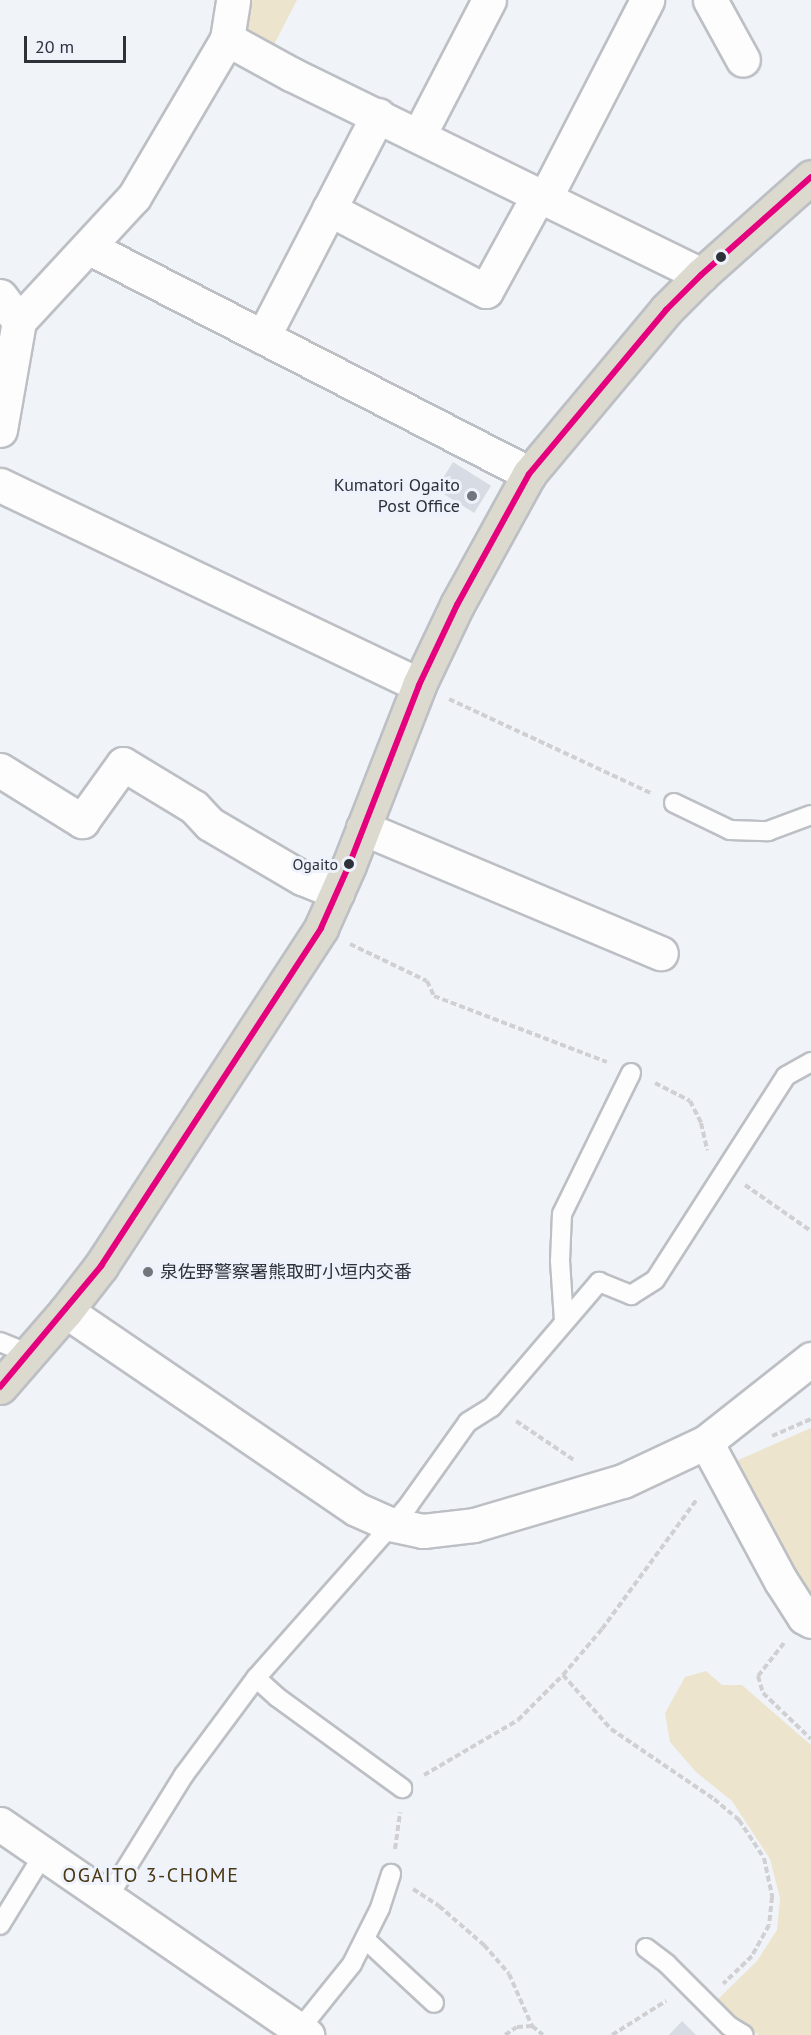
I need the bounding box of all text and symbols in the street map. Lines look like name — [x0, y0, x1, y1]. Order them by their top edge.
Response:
scale bar — [27, 24, 129, 62]
text: 20 m — [35, 35, 74, 58]
unlabelled marker — [715, 251, 727, 263]
place label: Kumatori Ogaito Post Office — [334, 475, 460, 518]
marker: Kumatori Ogaito Post Office — [465, 489, 479, 503]
place label: Ogaito — [292, 854, 338, 874]
marker: Ogaito — [343, 858, 355, 870]
place label: 泉佐野警察署熊取町小垣内交番 — [160, 1261, 412, 1283]
marker: 泉佐野警察署熊取町小垣内交番 — [141, 1265, 155, 1279]
district label: OGAITO 3-CHOME — [63, 1863, 239, 1887]

